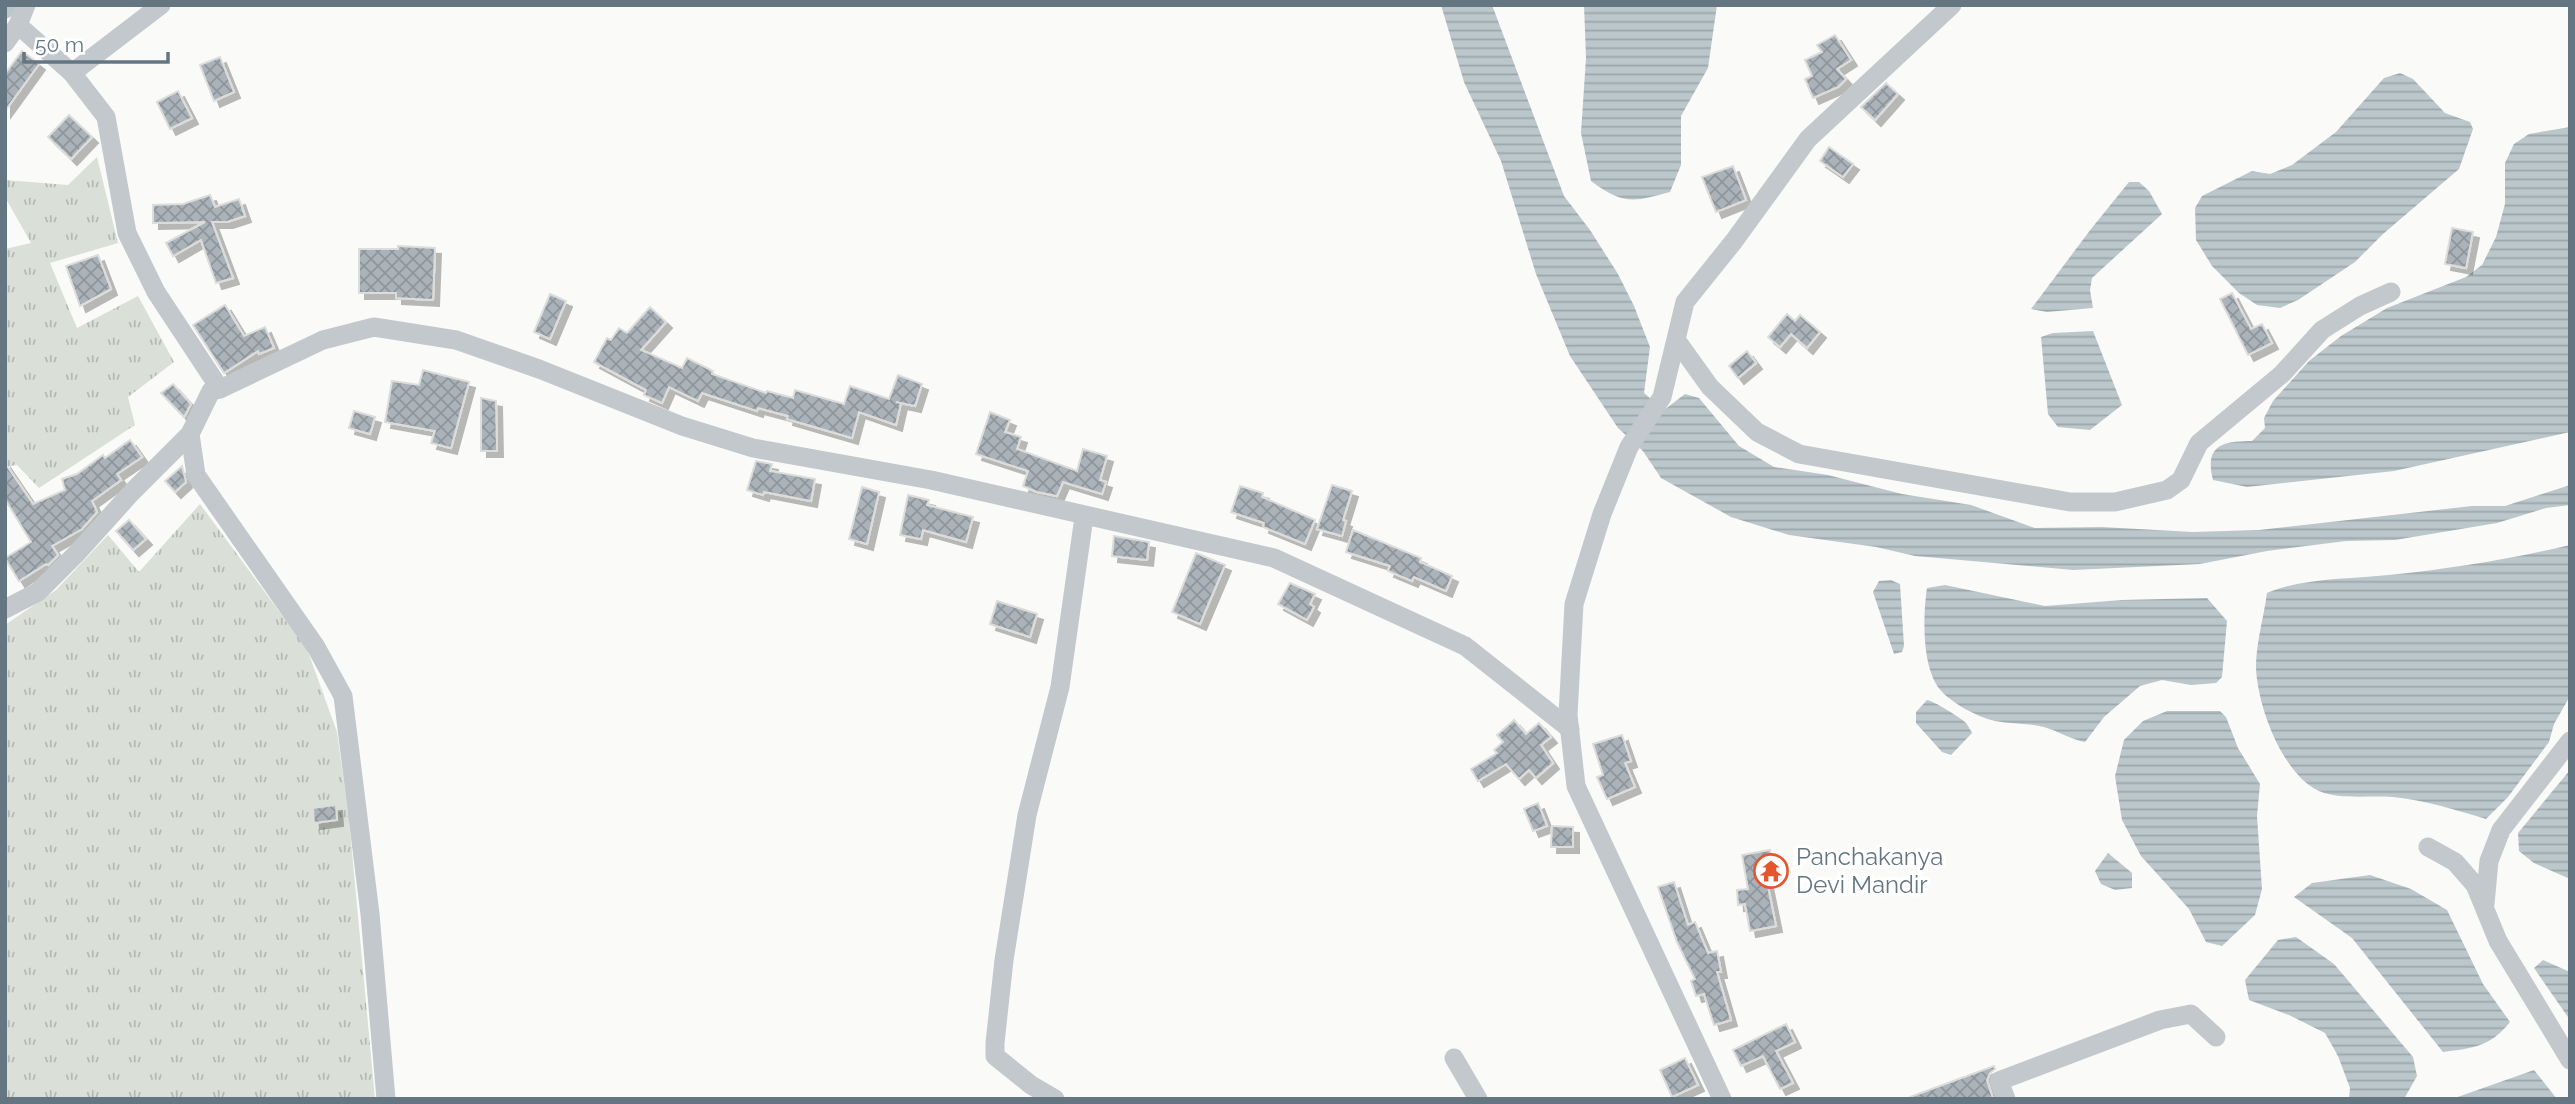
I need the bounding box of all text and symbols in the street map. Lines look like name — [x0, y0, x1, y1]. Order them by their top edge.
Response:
scale bar — [24, 21, 168, 65]
text: 50 m — [35, 32, 84, 57]
place label: Panchakanya Devi Mandir — [1796, 842, 1943, 899]
temple icon: Panchakanya Devi Mandir — [1752, 852, 1790, 890]

